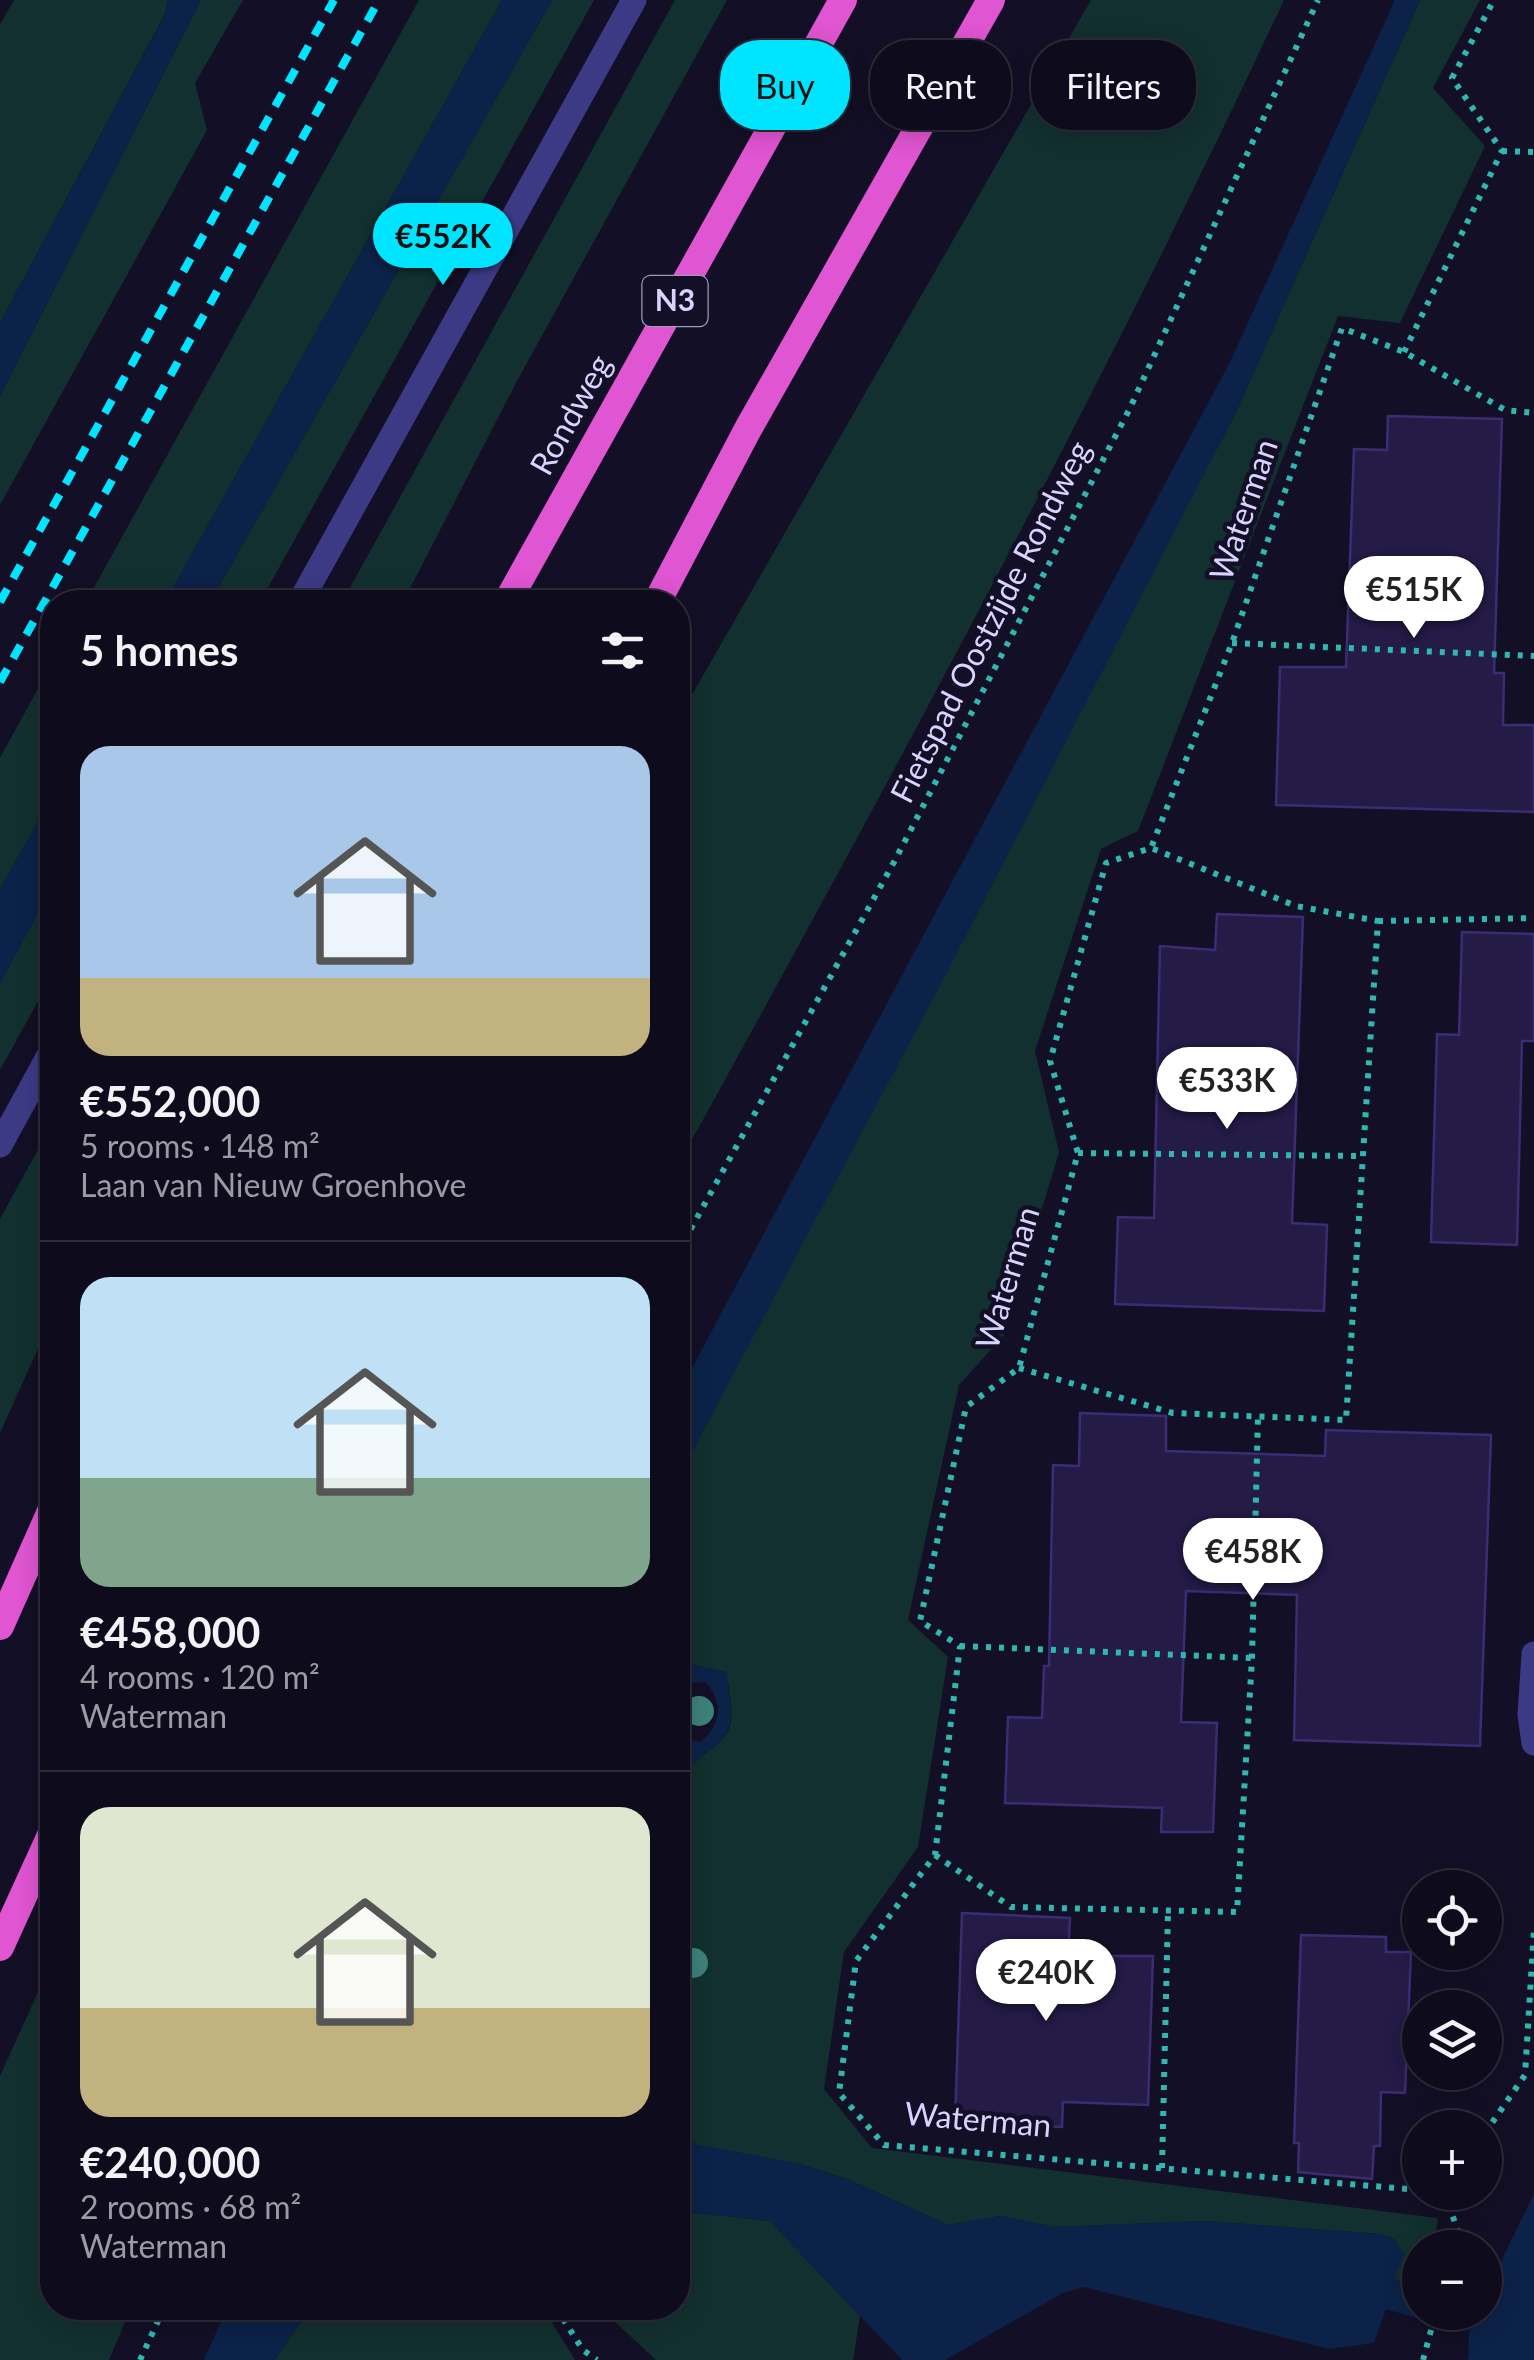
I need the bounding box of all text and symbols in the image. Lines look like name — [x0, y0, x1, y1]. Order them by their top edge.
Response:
chip: Buy — [720, 40, 850, 130]
chip: Rent — [870, 40, 1011, 130]
chip: Filters — [1031, 40, 1196, 130]
pin: €552K — [373, 203, 513, 288]
text: €552K — [395, 216, 491, 255]
road number: N3 — [642, 276, 708, 326]
street label: Rondweg — [521, 347, 619, 481]
street label: Fietspad Oostzijde Rondweg — [881, 434, 1098, 809]
street label: Waterman — [1200, 434, 1285, 585]
pin: €515K — [1344, 556, 1484, 641]
text: €515K — [1366, 569, 1462, 608]
icon: filters — [595, 623, 650, 678]
text: 5 homes — [80, 625, 238, 675]
icon: home — [275, 811, 455, 991]
pin: €533K — [1157, 1047, 1297, 1132]
text: €533K — [1179, 1060, 1275, 1099]
text: €552,000 — [80, 1076, 260, 1126]
text: 5 rooms · 148 m² — [80, 1126, 320, 1165]
text: Laan van Nieuw Groenhove — [80, 1165, 466, 1204]
street label: Waterman — [966, 1202, 1047, 1354]
icon: home — [275, 1342, 455, 1522]
pin: €458K — [1183, 1518, 1323, 1603]
text: €458K — [1205, 1531, 1301, 1570]
text: €458,000 — [80, 1607, 260, 1657]
text: 4 rooms · 120 m² — [80, 1657, 320, 1696]
text: Waterman — [80, 1696, 227, 1735]
map controls — [1402, 1870, 1502, 2330]
button: locate — [1402, 1870, 1502, 1970]
icon: home — [275, 1872, 455, 2052]
pin: €240K — [976, 1939, 1116, 2024]
text: €240K — [998, 1952, 1094, 1991]
button: layers — [1402, 1990, 1502, 2090]
street label: Waterman — [903, 2093, 1053, 2144]
button: + — [1402, 2110, 1502, 2210]
text: €240,000 — [80, 2137, 260, 2187]
text: 2 rooms · 68 m² — [80, 2187, 301, 2226]
text: Waterman — [80, 2226, 227, 2265]
button: − — [1402, 2230, 1502, 2330]

